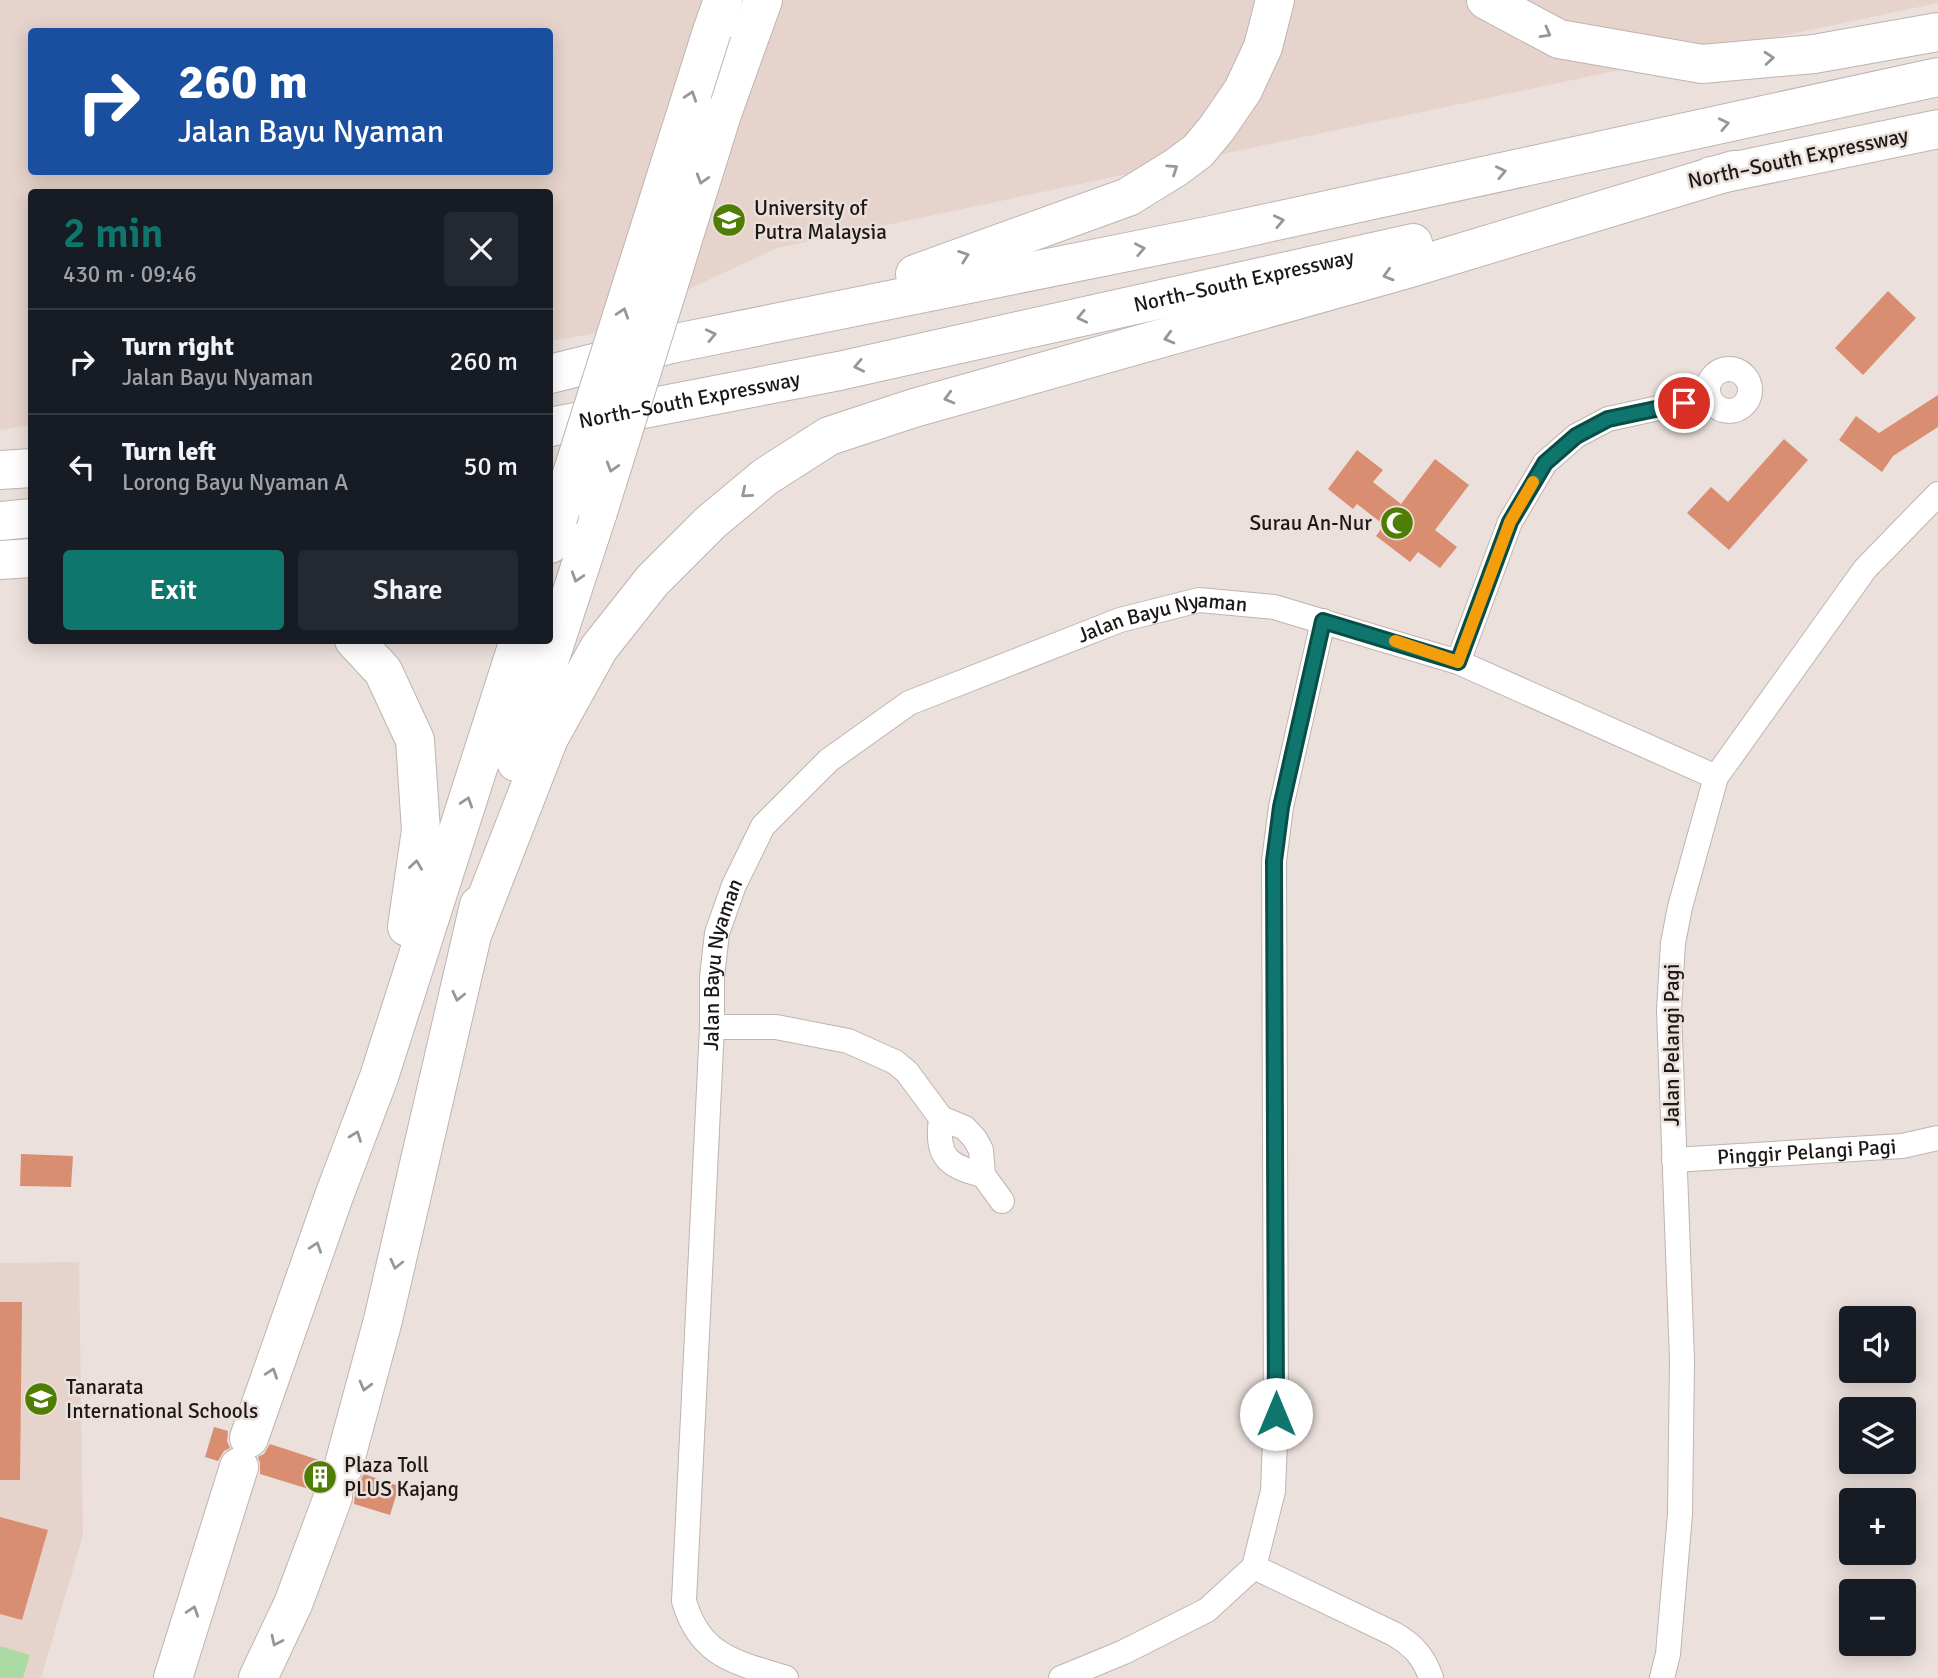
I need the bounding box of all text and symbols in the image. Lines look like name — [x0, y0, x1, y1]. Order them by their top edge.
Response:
one-way arrow — [1539, 24, 1551, 38]
one-way arrow — [1764, 50, 1775, 65]
text: 260 m — [178, 52, 308, 112]
icon: right — [63, 56, 154, 147]
one-way arrow — [683, 91, 697, 103]
text: Jalan Bayu Nyaman — [178, 112, 444, 151]
one-way arrow — [1718, 117, 1730, 132]
street label: North–South Expressway — [1685, 122, 1911, 194]
one-way arrow — [1165, 165, 1178, 177]
one-way arrow — [1495, 166, 1507, 180]
one-way arrow — [696, 173, 710, 185]
place label: University of Putra Malaysia — [754, 195, 887, 245]
school or university icon: University of Putra Malaysia — [710, 201, 748, 239]
text: 2 min — [63, 208, 164, 259]
button: close — [444, 212, 518, 286]
one-way arrow — [1273, 214, 1285, 229]
one-way arrow — [1134, 243, 1146, 258]
street label: North–South Expressway — [1131, 244, 1356, 318]
one-way arrow — [958, 250, 970, 264]
text: 430 m · 09:46 — [63, 260, 197, 289]
one-way arrow — [1382, 267, 1394, 282]
one-way arrow — [614, 308, 629, 320]
one-way arrow — [1076, 309, 1088, 323]
one-way arrow — [705, 329, 717, 344]
one-way arrow — [1163, 329, 1175, 344]
text: Turn right — [122, 331, 234, 363]
icon: right — [63, 343, 101, 381]
text: 260 m — [449, 346, 518, 378]
one-way arrow — [854, 358, 866, 373]
text: Jalan Bayu Nyaman — [122, 363, 313, 392]
street label: North–South Expressway — [577, 366, 802, 434]
pin — [1654, 373, 1714, 433]
icon: arrive — [1665, 384, 1703, 422]
one-way arrow — [944, 390, 956, 404]
text: Turn left — [122, 436, 216, 468]
icon: left — [63, 448, 101, 486]
text: 50 m — [463, 451, 518, 483]
one-way arrow — [606, 460, 621, 472]
text: Lorong Bayu Nyaman A — [122, 468, 348, 497]
one-way arrow — [741, 485, 754, 497]
mosque icon: Surau An-Nur — [1378, 504, 1416, 542]
place label: Surau An-Nur — [1249, 510, 1372, 536]
button: Exit — [63, 550, 284, 630]
button: Share — [298, 550, 518, 630]
one-way arrow — [571, 570, 585, 582]
street label: Jalan Bayu Nyaman — [1073, 587, 1248, 649]
one-way arrow — [459, 796, 473, 808]
one-way arrow — [409, 859, 424, 871]
street label: Jalan Bayu Nyaman — [698, 874, 748, 1051]
street label: Jalan Pelangi Pagi — [1659, 964, 1685, 1126]
one-way arrow — [452, 990, 466, 1002]
one-way arrow — [348, 1131, 362, 1143]
street label: Pinggir Pelangi Pagi — [1716, 1133, 1897, 1170]
one-way arrow — [308, 1241, 322, 1253]
one-way arrow — [390, 1258, 404, 1270]
map controls — [1839, 1306, 1916, 1656]
button: sound — [1839, 1306, 1916, 1383]
one-way arrow — [264, 1368, 278, 1380]
place label: Tanarata International Schools — [66, 1374, 258, 1424]
position arrow — [1239, 1377, 1313, 1451]
one-way arrow — [359, 1379, 373, 1391]
school or university icon: Tanarata International Schools — [22, 1380, 60, 1418]
button: layers — [1839, 1397, 1916, 1474]
place label: Plaza Toll PLUS Kajang — [344, 1452, 459, 1502]
building icon: Plaza Toll PLUS Kajang — [301, 1458, 339, 1496]
button: + — [1839, 1488, 1916, 1565]
button: − — [1839, 1579, 1916, 1656]
one-way arrow — [185, 1606, 200, 1618]
one-way arrow — [270, 1634, 284, 1646]

